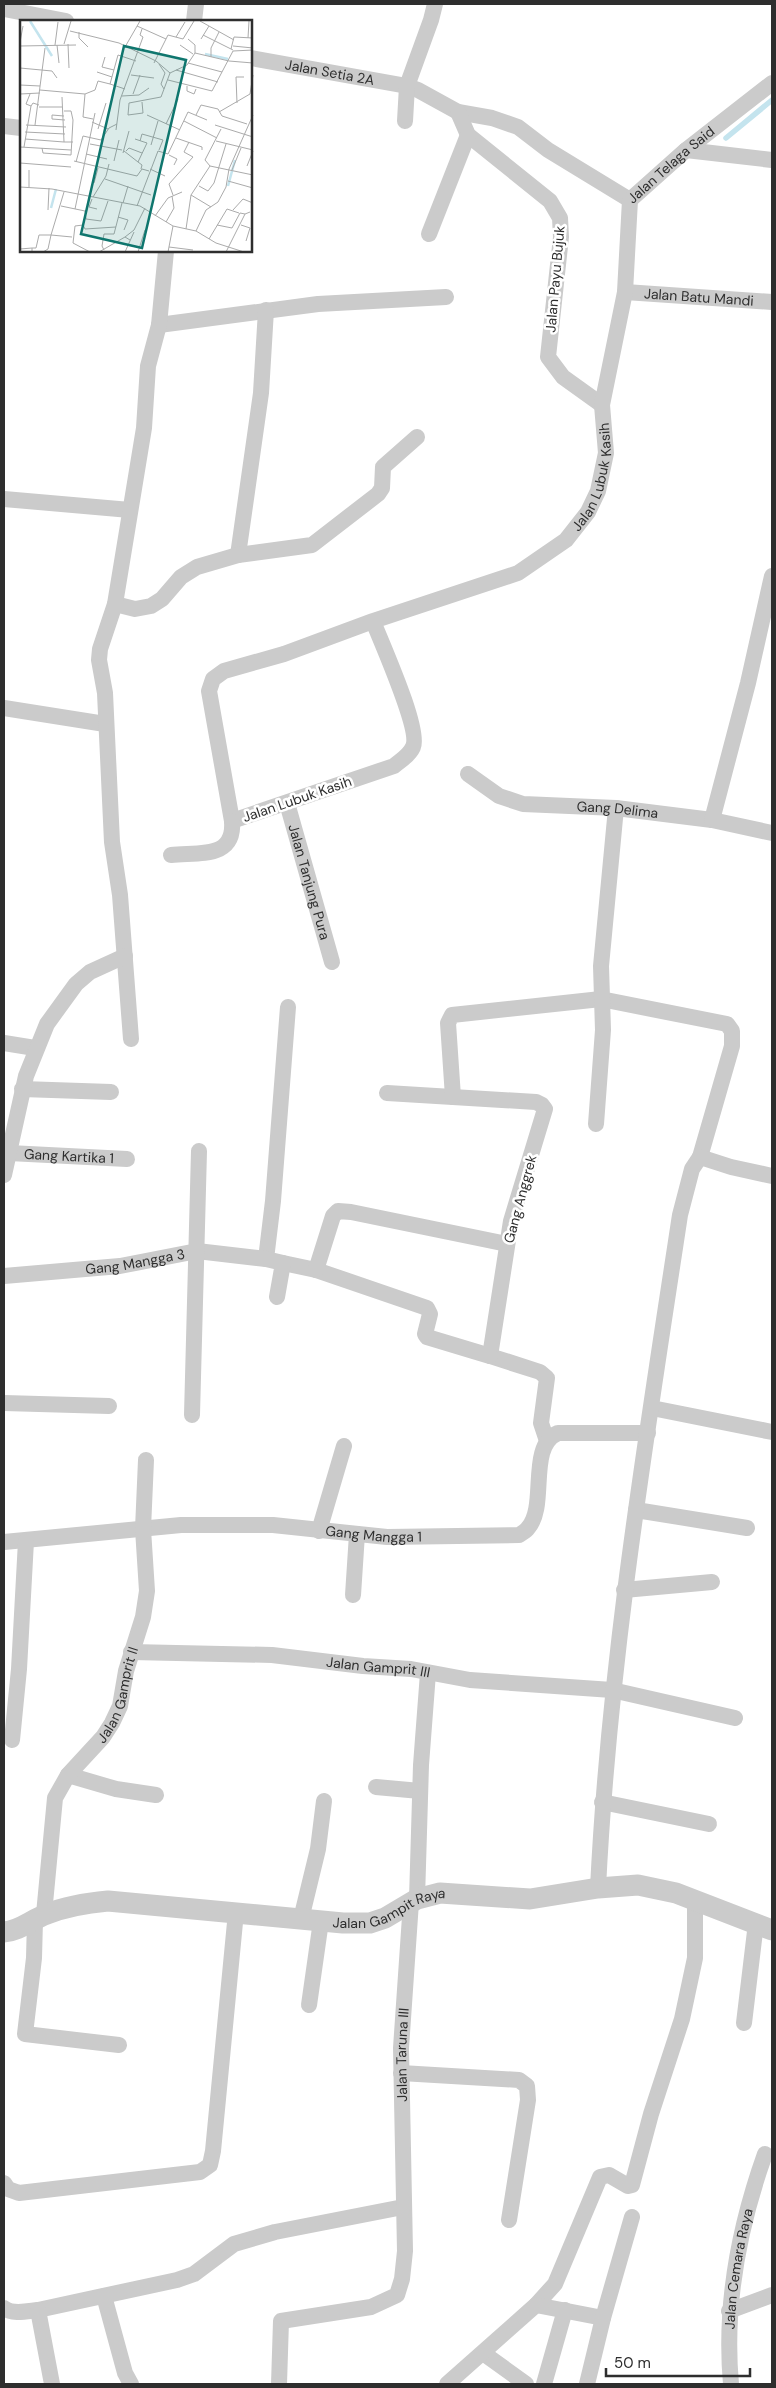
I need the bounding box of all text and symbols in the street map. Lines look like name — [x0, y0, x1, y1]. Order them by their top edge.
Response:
inset map — [20, 20, 252, 252]
street label: Jalan Setia 2A — [284, 55, 376, 89]
street label: Jalan Telaga Said — [623, 122, 718, 207]
street label: Jalan Payu Bujuk — [541, 225, 569, 333]
street label: Jalan Batu Mandi — [643, 284, 754, 310]
street label: Jalan Lubuk Kasih — [567, 422, 615, 535]
street label: Jalan Lubuk Kasih — [240, 772, 354, 826]
street label: Gang Delima — [576, 797, 659, 822]
street label: Jalan Tanjung Pura — [284, 822, 334, 942]
street label: Gang Kartika 1 — [23, 1145, 114, 1167]
street label: Gang Anggrek — [500, 1153, 540, 1245]
street label: Gang Mangga 3 — [85, 1245, 186, 1278]
street label: Gang Mangga 1 — [325, 1522, 422, 1546]
street label: Jalan Gamprit II — [93, 1644, 142, 1747]
street label: Jalan Gamprit III — [325, 1653, 432, 1681]
street label: Jalan Gampit Raya — [332, 1884, 446, 1932]
street label: Jalan Taruna III — [392, 2007, 413, 2102]
street label: Jalan Cemara Raya — [721, 2206, 757, 2330]
scale bar — [606, 2346, 750, 2378]
text: 50 m — [614, 2353, 651, 2373]

